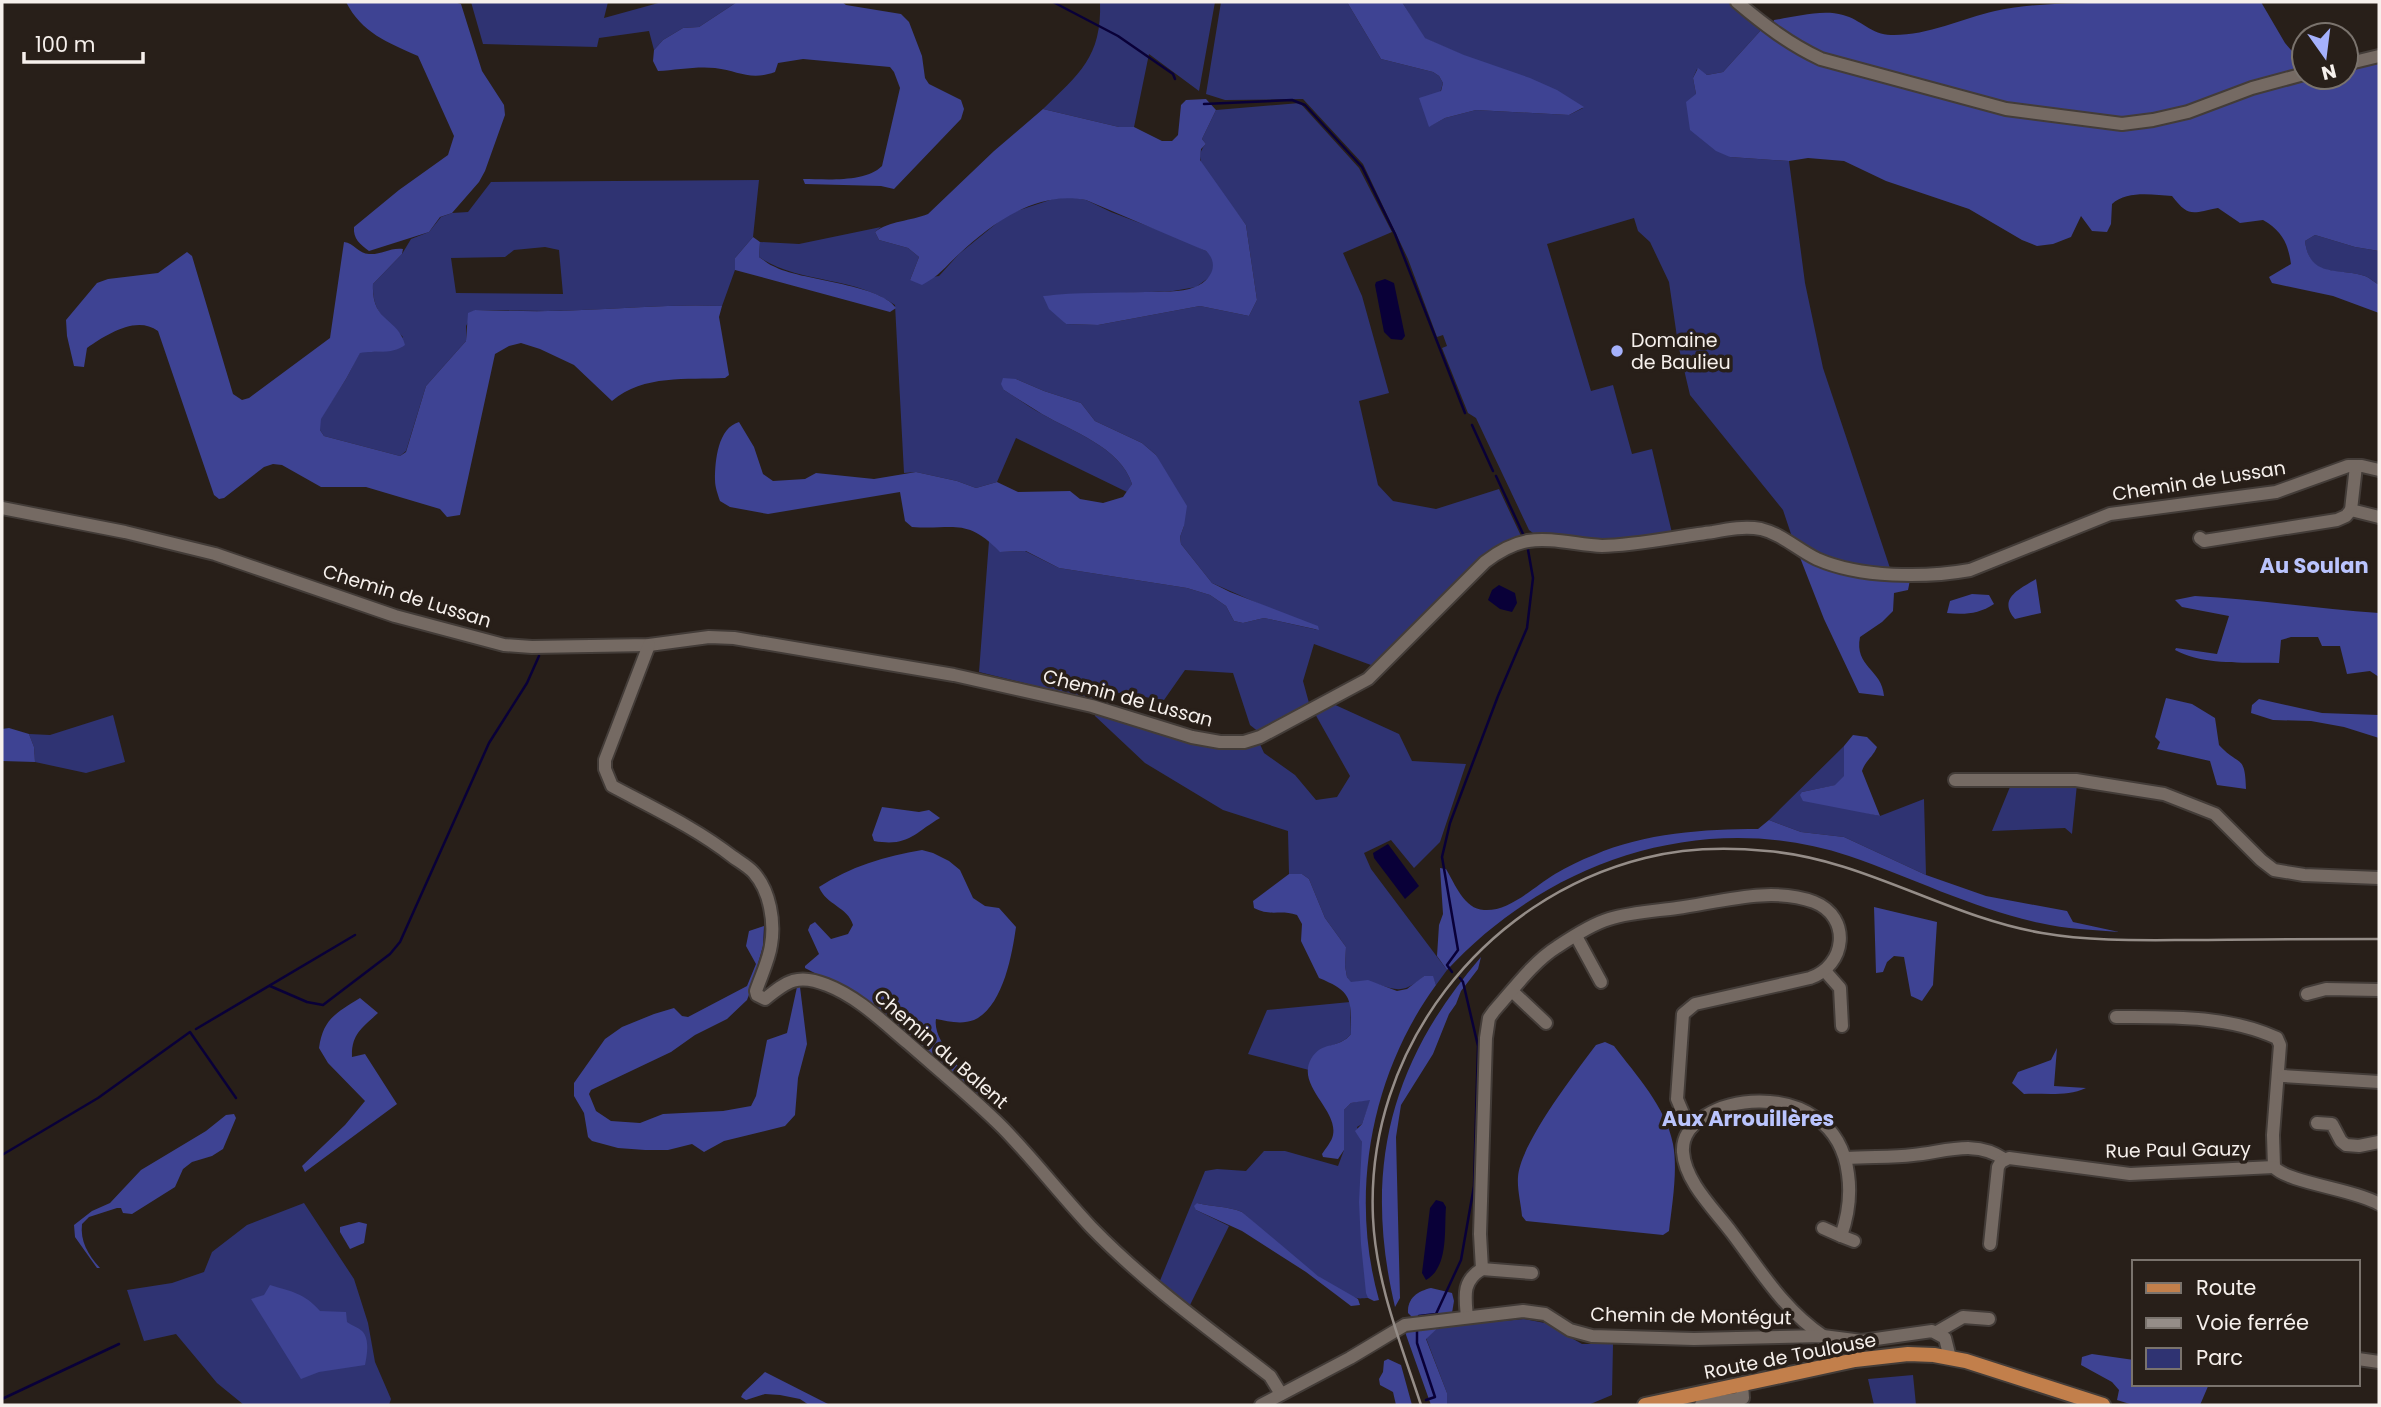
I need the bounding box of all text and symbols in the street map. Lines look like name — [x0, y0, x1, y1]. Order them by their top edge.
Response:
scale bar — [24, 21, 144, 65]
north arrow — [2290, 21, 2360, 91]
text: 100 m — [35, 30, 95, 59]
text: N — [2319, 57, 2339, 87]
place label: Domaine de Baulieu — [1631, 327, 1731, 376]
marker: Domaine de Baulieu — [1609, 343, 1625, 359]
street label: Chemin de Lussan — [2110, 454, 2288, 508]
district label: Au Soulan — [2259, 551, 2369, 580]
street label: Chemin de Lussan — [319, 558, 495, 634]
street label: Chemin de Lussan — [1040, 662, 1216, 734]
street label: Chemin du Balent — [868, 983, 1014, 1115]
district label: Aux Arrouillères — [1662, 1104, 1834, 1133]
street label: Rue Paul Gauzy — [2105, 1135, 2251, 1165]
legend — [2132, 1260, 2360, 1386]
text: Route — [2196, 1273, 2256, 1302]
street label: Chemin de Montégut — [1590, 1301, 1792, 1331]
text: Voie ferrée — [2196, 1308, 2309, 1337]
street label: Route de Toulouse — [1702, 1326, 1878, 1386]
text: Parc — [2196, 1343, 2243, 1372]

